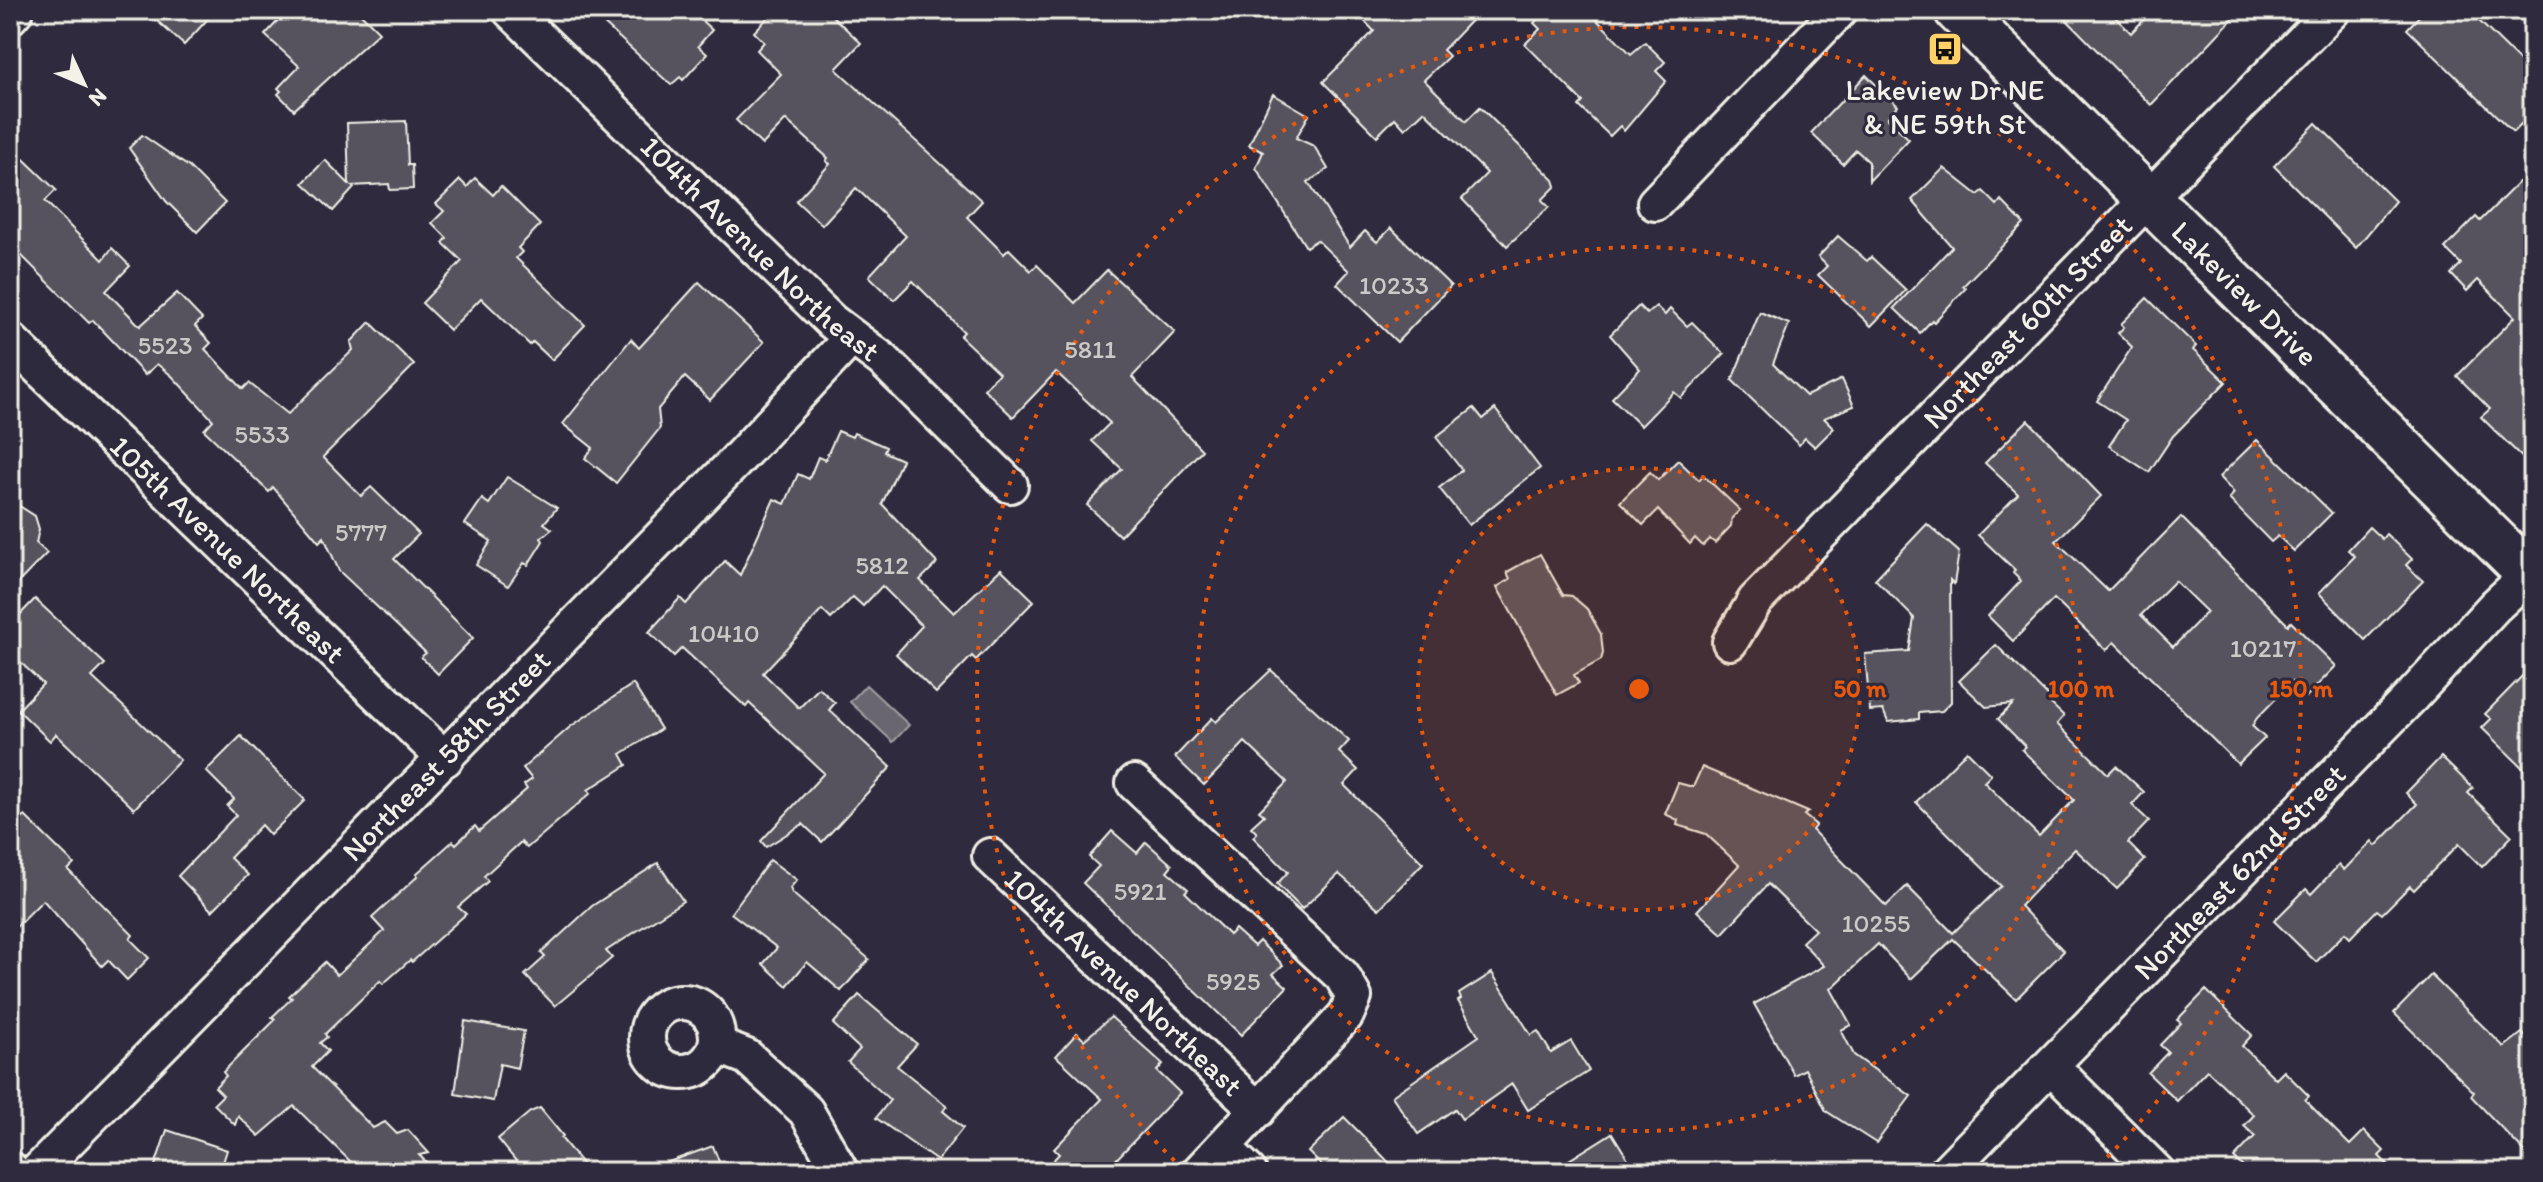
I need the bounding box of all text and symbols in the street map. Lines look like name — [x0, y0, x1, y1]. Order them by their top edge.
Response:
bus stop icon: Lakeview Dr NE & NE 59th St — [1926, 30, 1964, 68]
north arrow — [44, 44, 124, 124]
place label: Lakeview Dr NE & NE 59th St — [1846, 71, 2044, 142]
text: N — [83, 83, 113, 112]
street label: 104th Avenue Northeast — [633, 128, 887, 369]
street label: Northeast 60th Street — [1915, 207, 2140, 436]
street label: Lakeview Drive — [2164, 213, 2326, 374]
house number: 10233 — [1359, 269, 1429, 301]
house number: 5523 — [137, 329, 193, 361]
house number: 5811 — [1064, 333, 1116, 365]
house number: 5533 — [234, 418, 290, 450]
street label: 105th Avenue Northeast — [103, 427, 353, 671]
house number: 5777 — [335, 516, 387, 548]
house number: 5812 — [855, 549, 909, 581]
house number: 10410 — [688, 617, 760, 649]
house number: 10217 — [2230, 632, 2296, 664]
street label: Northeast 58th Street — [334, 642, 558, 869]
text: 50 m — [1834, 674, 1887, 703]
text: 100 m — [2048, 674, 2115, 703]
text: 150 m — [2269, 674, 2334, 703]
centre of rings — [1625, 675, 1653, 703]
street label: Northeast 62nd Street — [2126, 756, 2353, 987]
street label: 104th Avenue Northeast — [997, 861, 1251, 1104]
house number: 5921 — [1114, 875, 1167, 907]
house number: 10255 — [1841, 907, 1911, 939]
house number: 5925 — [1206, 965, 1260, 997]

